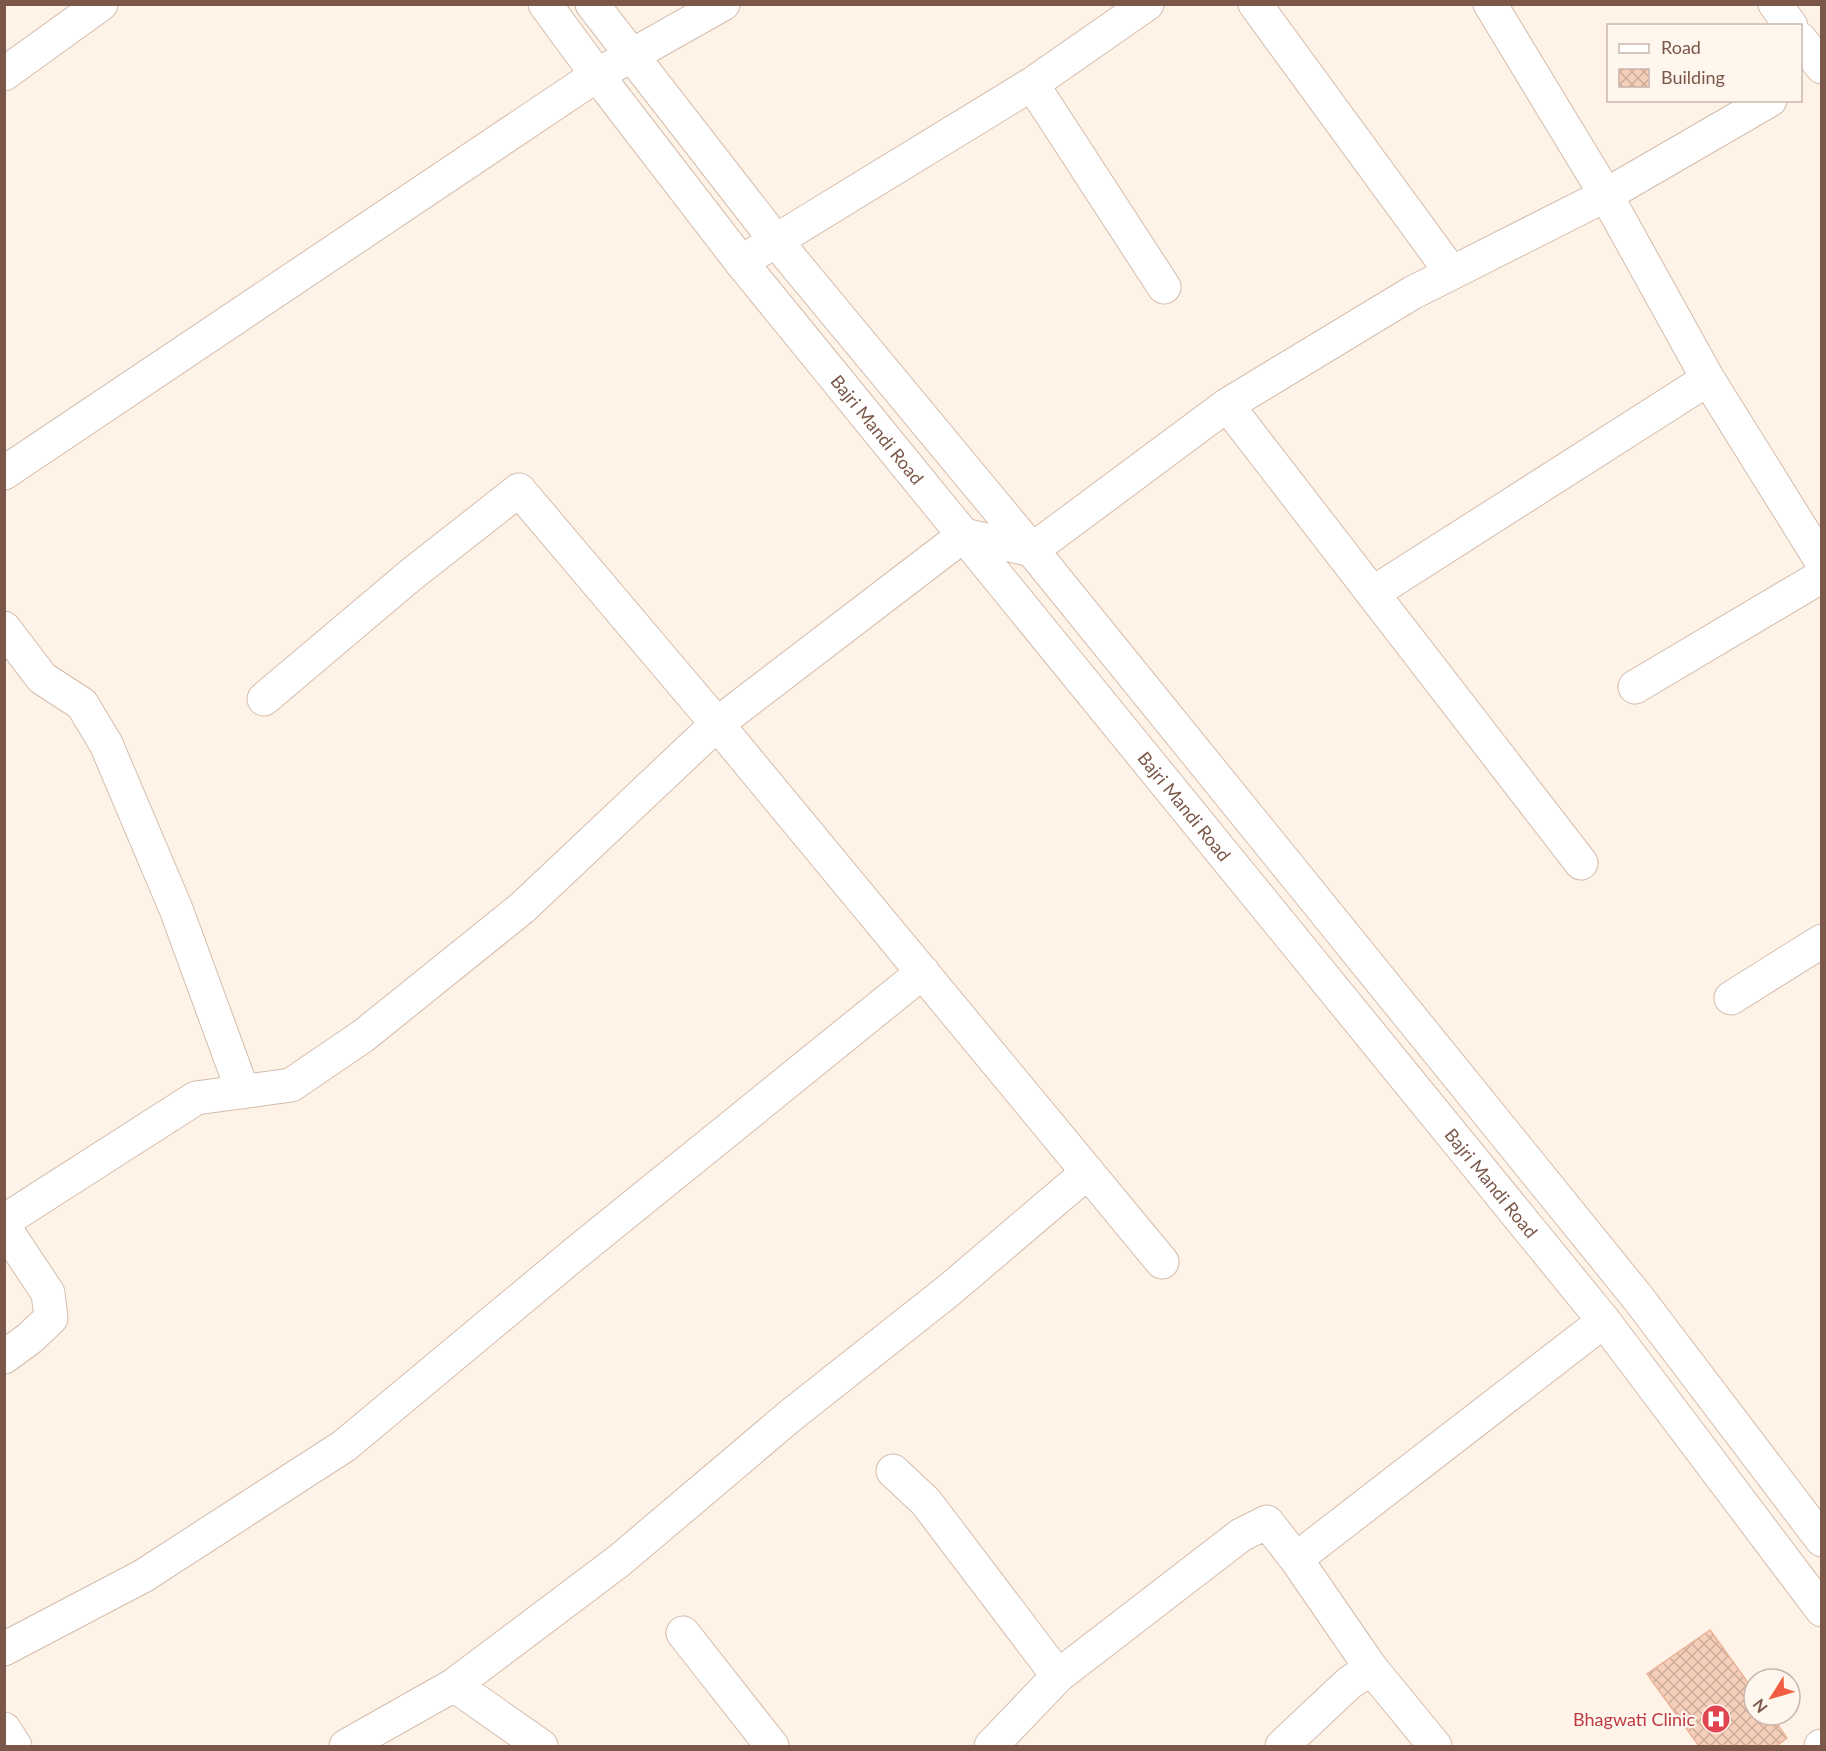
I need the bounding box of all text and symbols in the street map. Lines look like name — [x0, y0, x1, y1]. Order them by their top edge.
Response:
legend — [1607, 24, 1802, 102]
text: Road — [1661, 36, 1701, 58]
text: Building — [1661, 66, 1725, 88]
street label: Bajri Mandi Road — [826, 370, 929, 489]
street label: Bajri Mandi Road — [1133, 747, 1236, 865]
street label: Bajri Mandi Road — [1440, 1124, 1543, 1242]
north arrow — [1742, 1667, 1802, 1727]
text: N — [1748, 1696, 1771, 1717]
hospital icon: Bhagwati Clinic — [1700, 1703, 1732, 1735]
place label: Bhagwati Clinic — [1573, 1708, 1695, 1730]

